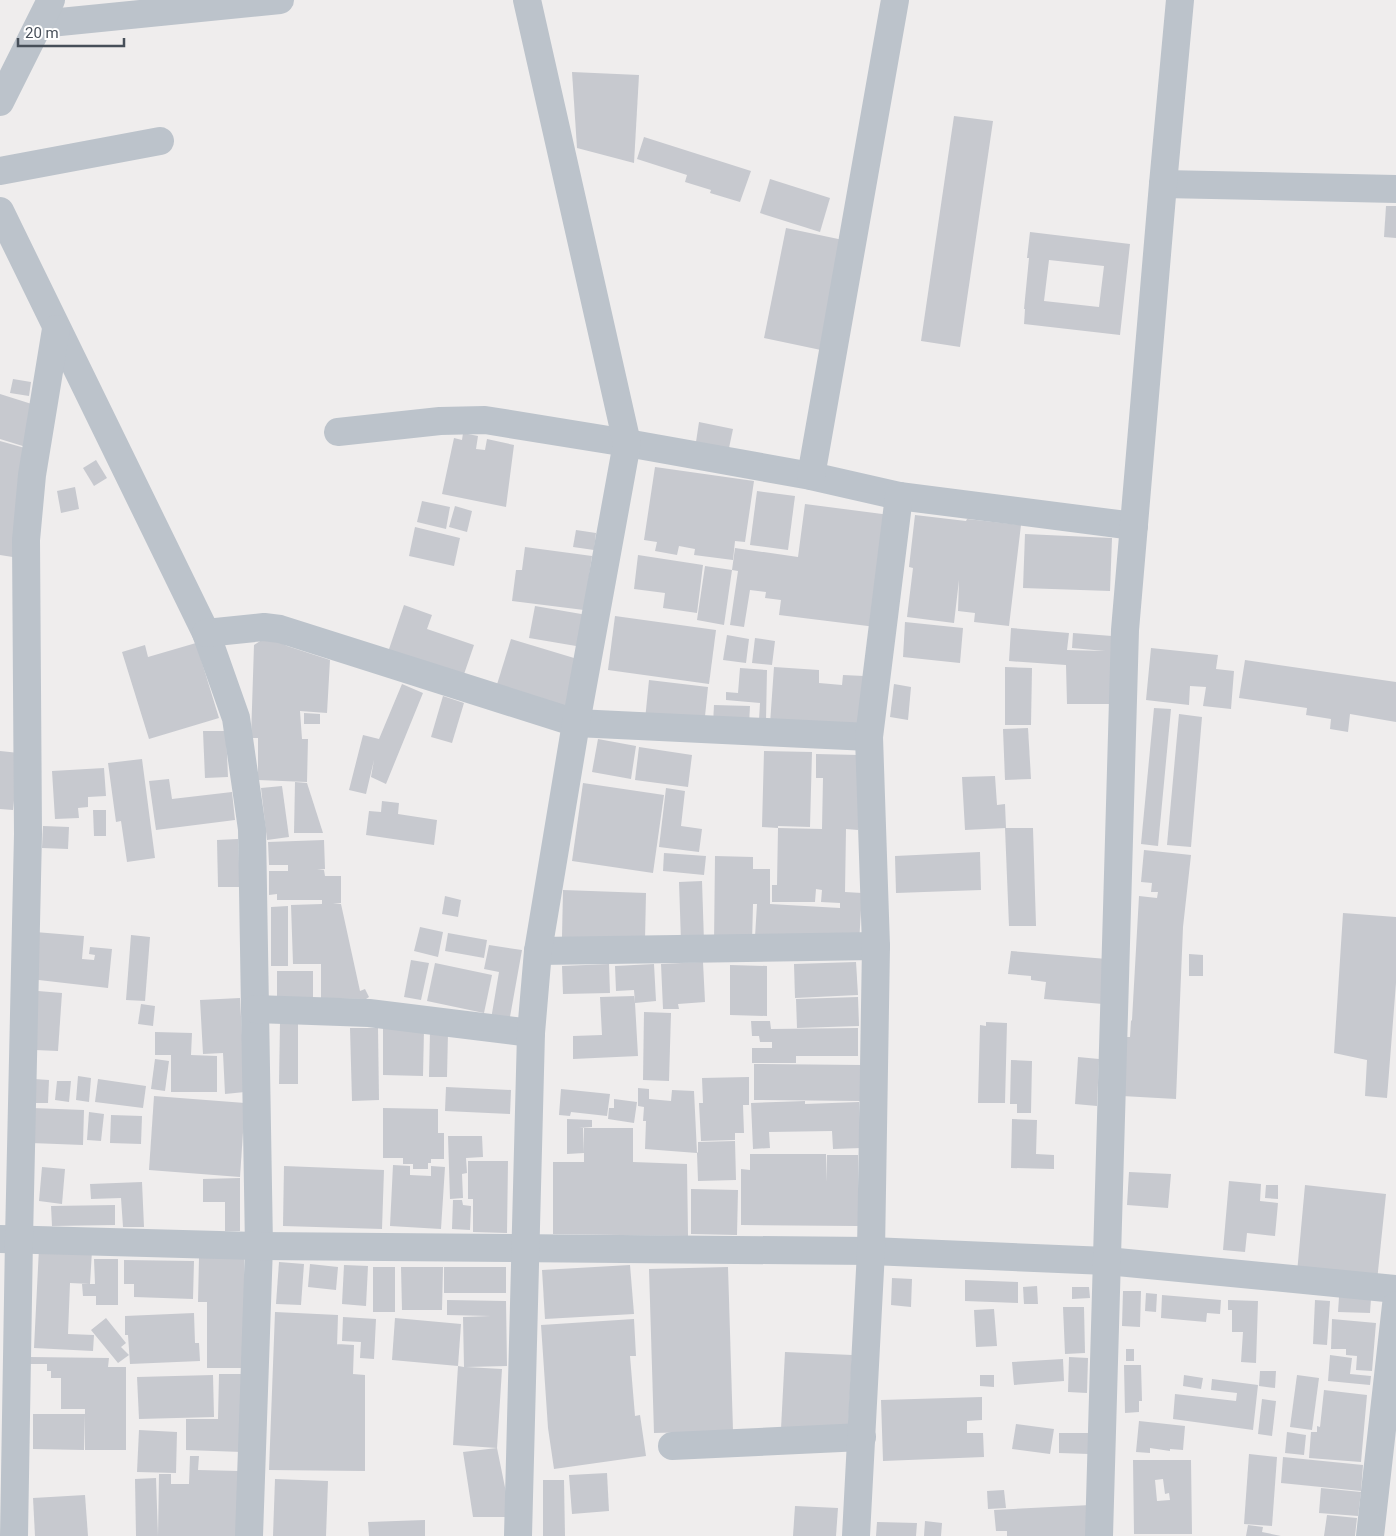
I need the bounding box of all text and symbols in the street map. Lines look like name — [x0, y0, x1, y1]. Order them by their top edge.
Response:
scale bar — [18, 15, 124, 47]
text: 20 m — [25, 24, 59, 42]

